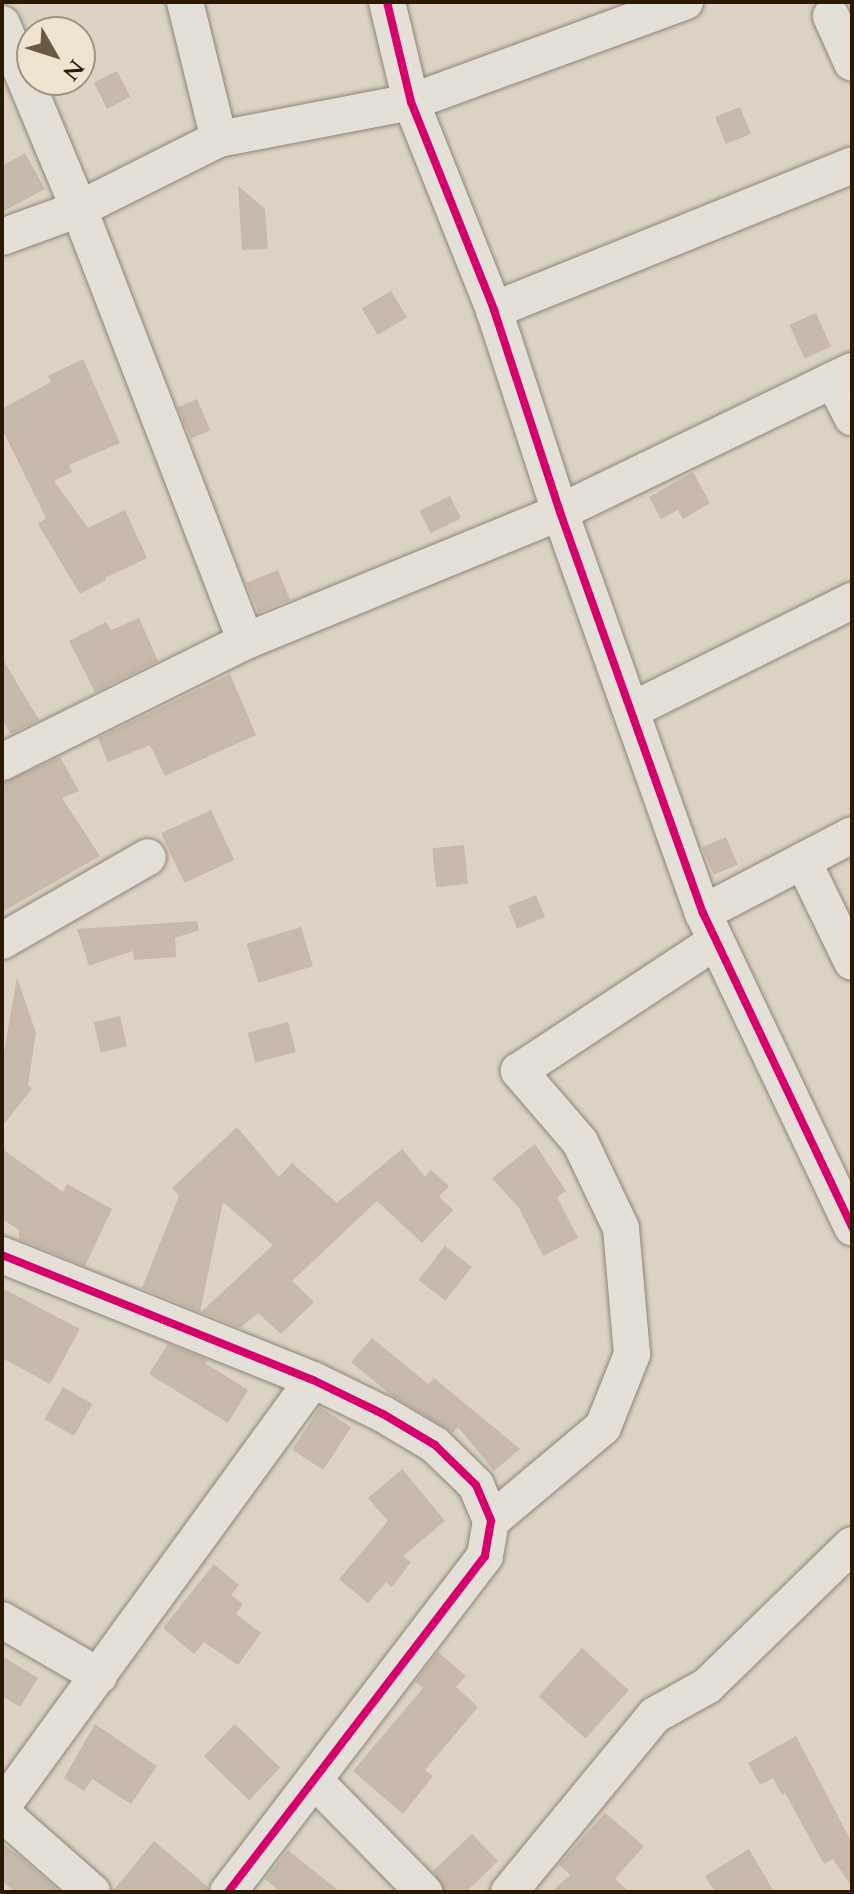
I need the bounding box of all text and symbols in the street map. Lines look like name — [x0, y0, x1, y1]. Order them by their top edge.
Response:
north arrow — [16, 16, 96, 96]
text: N — [55, 53, 91, 87]

